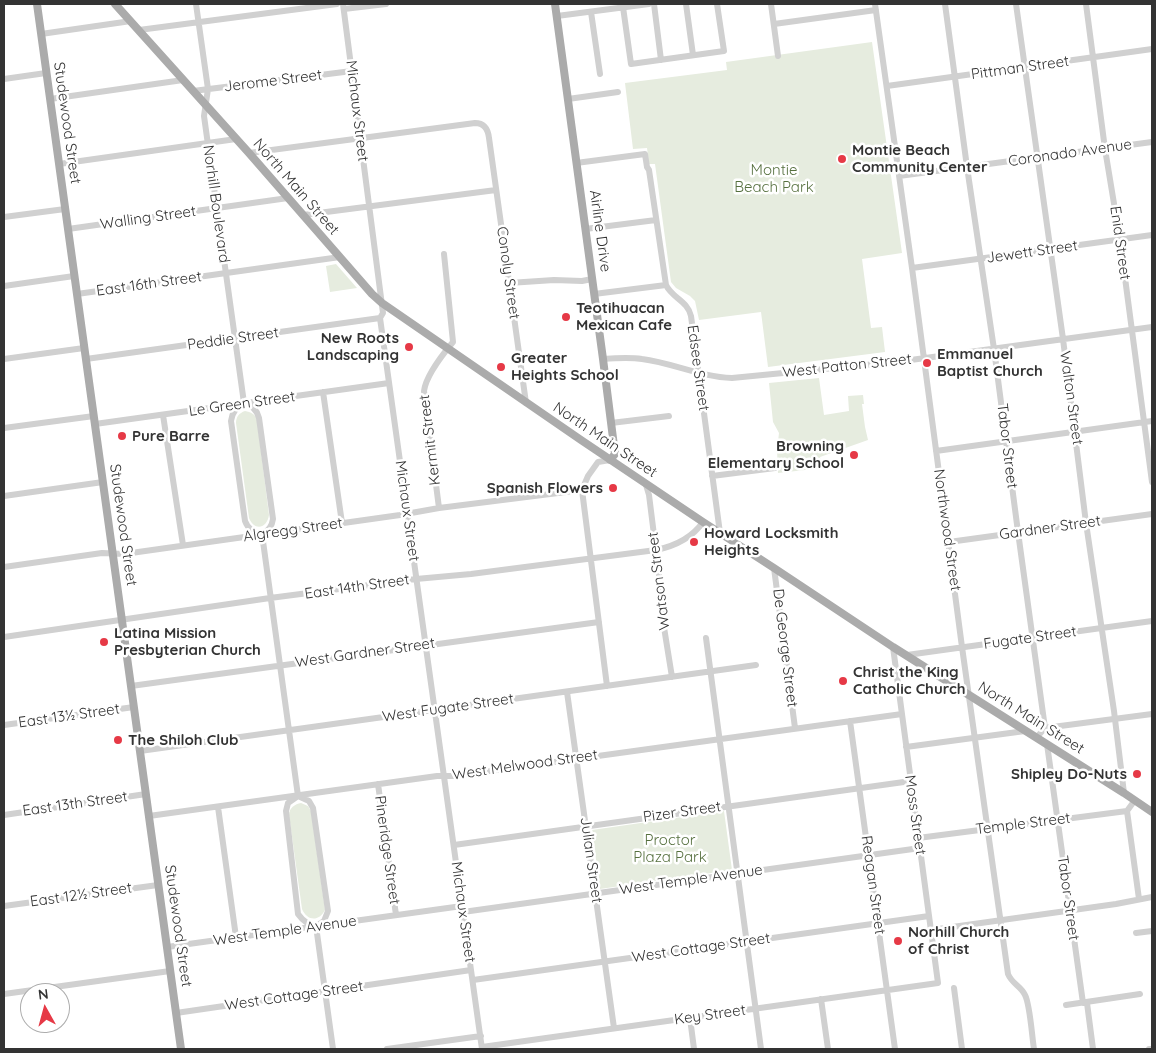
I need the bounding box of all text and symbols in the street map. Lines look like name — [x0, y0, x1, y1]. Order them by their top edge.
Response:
street label: Pittman Street — [970, 52, 1070, 84]
street label: Michaux Street — [342, 59, 372, 163]
street label: Studewood Street — [50, 61, 84, 185]
street label: Jerome Street — [223, 66, 323, 96]
street label: North Main Street — [249, 135, 343, 239]
street label: Coronado Avenue — [1007, 135, 1133, 171]
place label: Montie Beach Community Center — [852, 141, 987, 176]
street label: Norhill Boulevard — [199, 144, 233, 264]
marker: Montie Beach Community Center — [836, 153, 848, 165]
park label: Montie Beach Park — [734, 161, 814, 196]
street label: Airline Drive — [585, 189, 615, 273]
street label: Walling Street — [99, 202, 197, 234]
street label: Enid Street — [1106, 205, 1134, 281]
street label: Conoly Street — [493, 225, 523, 321]
street label: Jewett Street — [985, 237, 1079, 267]
street label: East 16th Street — [95, 268, 203, 300]
place label: Teotihuacan Mexican Cafe — [576, 299, 672, 334]
marker: Teotihuacan Mexican Cafe — [560, 311, 572, 323]
street label: Peddie Street — [186, 324, 280, 354]
street label: Edsee Street — [683, 324, 713, 412]
place label: New Roots Landscaping — [307, 329, 399, 364]
marker: New Roots Landscaping — [403, 341, 415, 353]
place label: Emmanuel Baptist Church — [937, 345, 1043, 380]
place label: Greater Heights School — [511, 349, 619, 384]
street label: West Patton Street — [782, 350, 912, 382]
street label: Walton Street — [1055, 350, 1087, 446]
marker: Emmanuel Baptist Church — [921, 357, 933, 369]
marker: Greater Heights School — [495, 361, 507, 373]
street label: Le Green Street — [188, 388, 296, 420]
street label: Kermit Street — [416, 394, 444, 486]
street label: North Main Street — [549, 398, 661, 482]
street label: Tabor Street — [993, 402, 1021, 490]
place label: Pure Barre — [132, 427, 210, 445]
marker: Pure Barre — [116, 430, 128, 442]
place label: Browning Elementary School — [708, 437, 844, 472]
marker: Browning Elementary School — [848, 449, 860, 461]
street label: Michaux Street — [391, 459, 423, 563]
street label: Studewood Street — [106, 463, 140, 587]
street label: Northwood Street — [930, 468, 964, 592]
place label: Spanish Flowers — [487, 479, 603, 497]
marker: Spanish Flowers — [607, 482, 619, 494]
street label: Gardner Street — [998, 512, 1102, 544]
street label: Algregg Street — [242, 514, 344, 546]
place label: Howard Locksmith Heights — [704, 524, 839, 559]
street label: Watson Street — [644, 531, 674, 631]
marker: Howard Locksmith Heights — [688, 536, 700, 548]
street label: East 14th Street — [303, 571, 411, 603]
street label: De George Street — [769, 588, 801, 708]
street label: Fugate Street — [982, 623, 1078, 653]
place label: Latina Mission Presbyterian Church — [114, 624, 261, 659]
street label: West Gardner Street — [294, 634, 436, 672]
marker: Latina Mission Presbyterian Church — [98, 636, 110, 648]
place label: Christ the King Catholic Church — [853, 663, 965, 698]
marker: Christ the King Catholic Church — [837, 675, 849, 687]
street label: North Main Street — [975, 678, 1087, 758]
street label: West Fugate Street — [381, 690, 515, 726]
street label: East 13½ Street — [17, 700, 121, 732]
place label: The Shiloh Club — [128, 731, 238, 749]
marker: The Shiloh Club — [112, 734, 124, 746]
street label: West Melwood Street — [451, 746, 599, 784]
place label: Shipley Do-Nuts — [1011, 765, 1127, 783]
marker: Shipley Do-Nuts — [1131, 768, 1143, 780]
street label: Moss Street — [900, 774, 930, 856]
street label: East 13th Street — [21, 788, 129, 820]
street label: Pineridge Street — [370, 794, 404, 906]
street label: Pizer Street — [642, 798, 722, 826]
street label: Temple Street — [975, 809, 1071, 839]
street label: Julian Street — [576, 816, 606, 904]
park label: Proctor Plaza Park — [633, 831, 707, 866]
street label: Reagan Street — [857, 834, 889, 936]
street label: Tabor Street — [1053, 854, 1083, 942]
street label: Michaux Street — [447, 860, 479, 964]
street label: West Temple Avenue — [618, 861, 764, 899]
street label: Studewood Street — [161, 864, 195, 988]
street label: East 12½ Street — [29, 879, 133, 911]
street label: West Temple Avenue — [212, 912, 358, 950]
place label: Norhill Church of Christ — [908, 923, 1009, 958]
street label: West Cottage Street — [631, 929, 771, 967]
marker: Norhill Church of Christ — [892, 935, 904, 947]
street label: West Cottage Street — [224, 977, 364, 1015]
north arrow — [20, 983, 70, 1033]
text: N — [37, 985, 49, 1004]
street label: Key Street — [673, 1001, 747, 1029]

